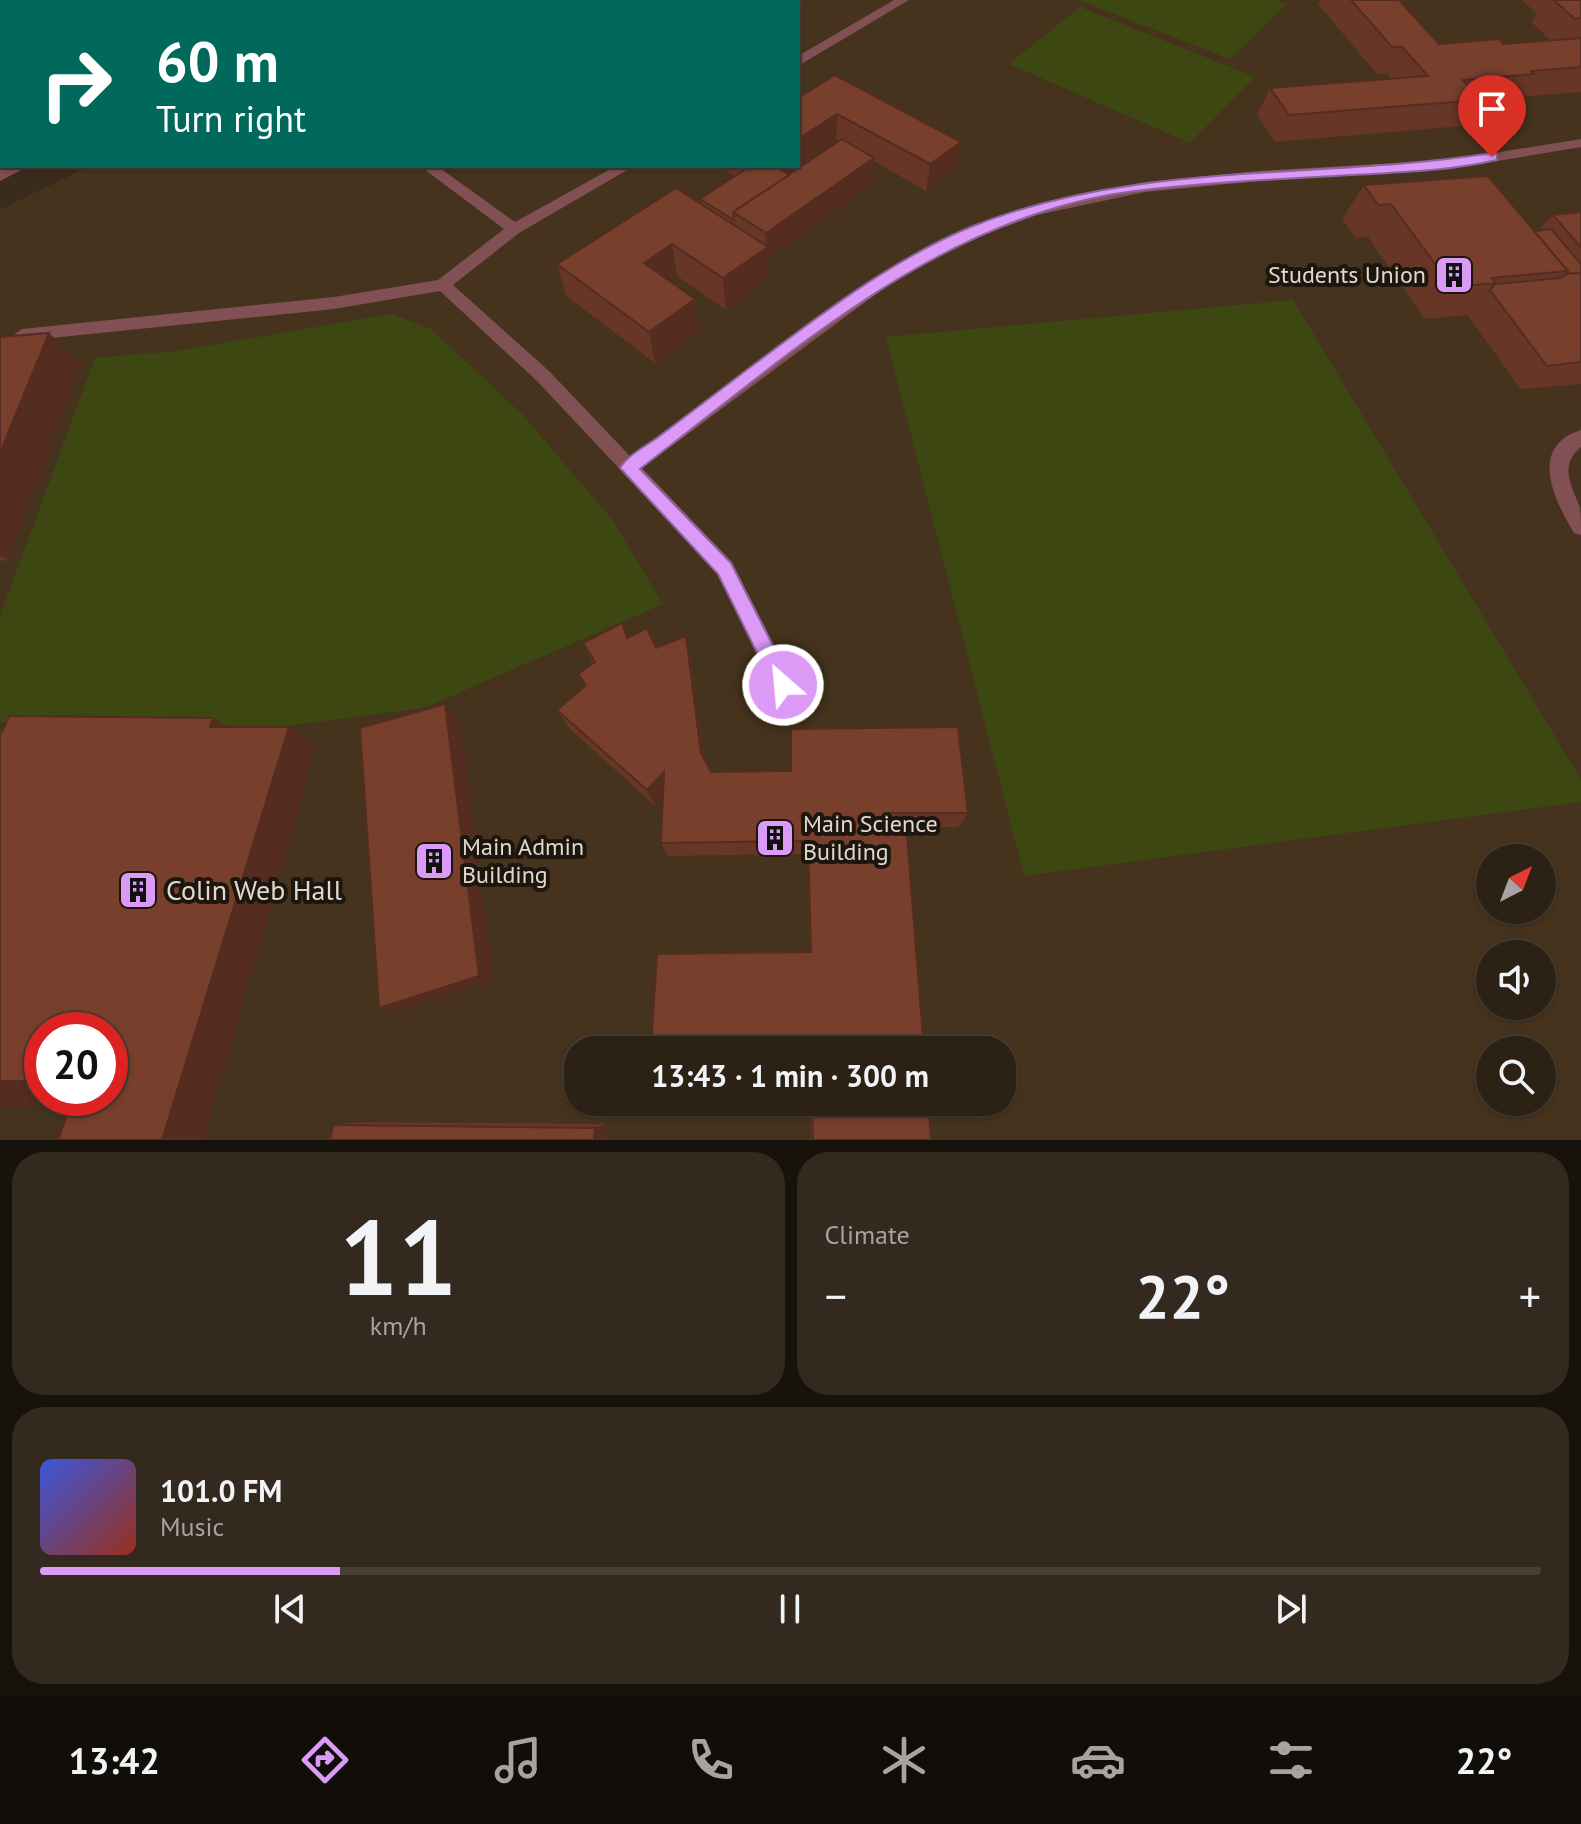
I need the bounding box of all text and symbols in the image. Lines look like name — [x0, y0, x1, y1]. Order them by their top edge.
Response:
text: 60 m — [156, 25, 279, 97]
icon: right — [24, 32, 128, 136]
pin — [1458, 75, 1526, 157]
icon: arrive — [1470, 87, 1514, 131]
text: Turn right — [156, 95, 306, 142]
building icon: Students Union — [1433, 254, 1475, 296]
place label: Students Union — [1268, 259, 1426, 290]
position arrow — [741, 643, 825, 727]
place label: Main Science Building — [803, 808, 938, 867]
building icon: Main Science Building — [754, 817, 796, 859]
place label: Main Admin Building — [462, 831, 584, 890]
building icon: Main Admin Building — [413, 840, 455, 882]
north arrow — [1476, 844, 1556, 924]
map controls — [1476, 844, 1556, 1116]
building icon: Colin Web Hall — [117, 869, 159, 911]
place label: Colin Web Hall — [166, 871, 342, 908]
button: sound — [1476, 940, 1556, 1020]
speed limit sign: 20 — [24, 1012, 128, 1116]
button: search — [1476, 1036, 1556, 1116]
text: 13:43 · 1 min · 300 m — [651, 1056, 929, 1095]
text: 11 — [339, 1189, 457, 1324]
text: Climate — [825, 1218, 910, 1251]
text: 22° — [1136, 1257, 1230, 1335]
text: − — [825, 1267, 847, 1324]
text: + — [1519, 1267, 1541, 1324]
text: km/h — [370, 1309, 427, 1342]
text: 101.0 FM — [160, 1471, 282, 1510]
text: Music — [160, 1510, 224, 1543]
icon: previous — [268, 1587, 312, 1631]
icon: pause — [768, 1587, 812, 1631]
icon: next — [1269, 1587, 1313, 1631]
icon: directions — [297, 1732, 353, 1788]
icon: music — [490, 1732, 546, 1788]
icon: phone — [683, 1732, 739, 1788]
icon: climate — [876, 1732, 932, 1788]
icon: car — [1070, 1732, 1126, 1788]
icon: filters — [1263, 1732, 1319, 1788]
text: 13:42 — [69, 1737, 160, 1784]
text: 22° — [1456, 1737, 1512, 1784]

